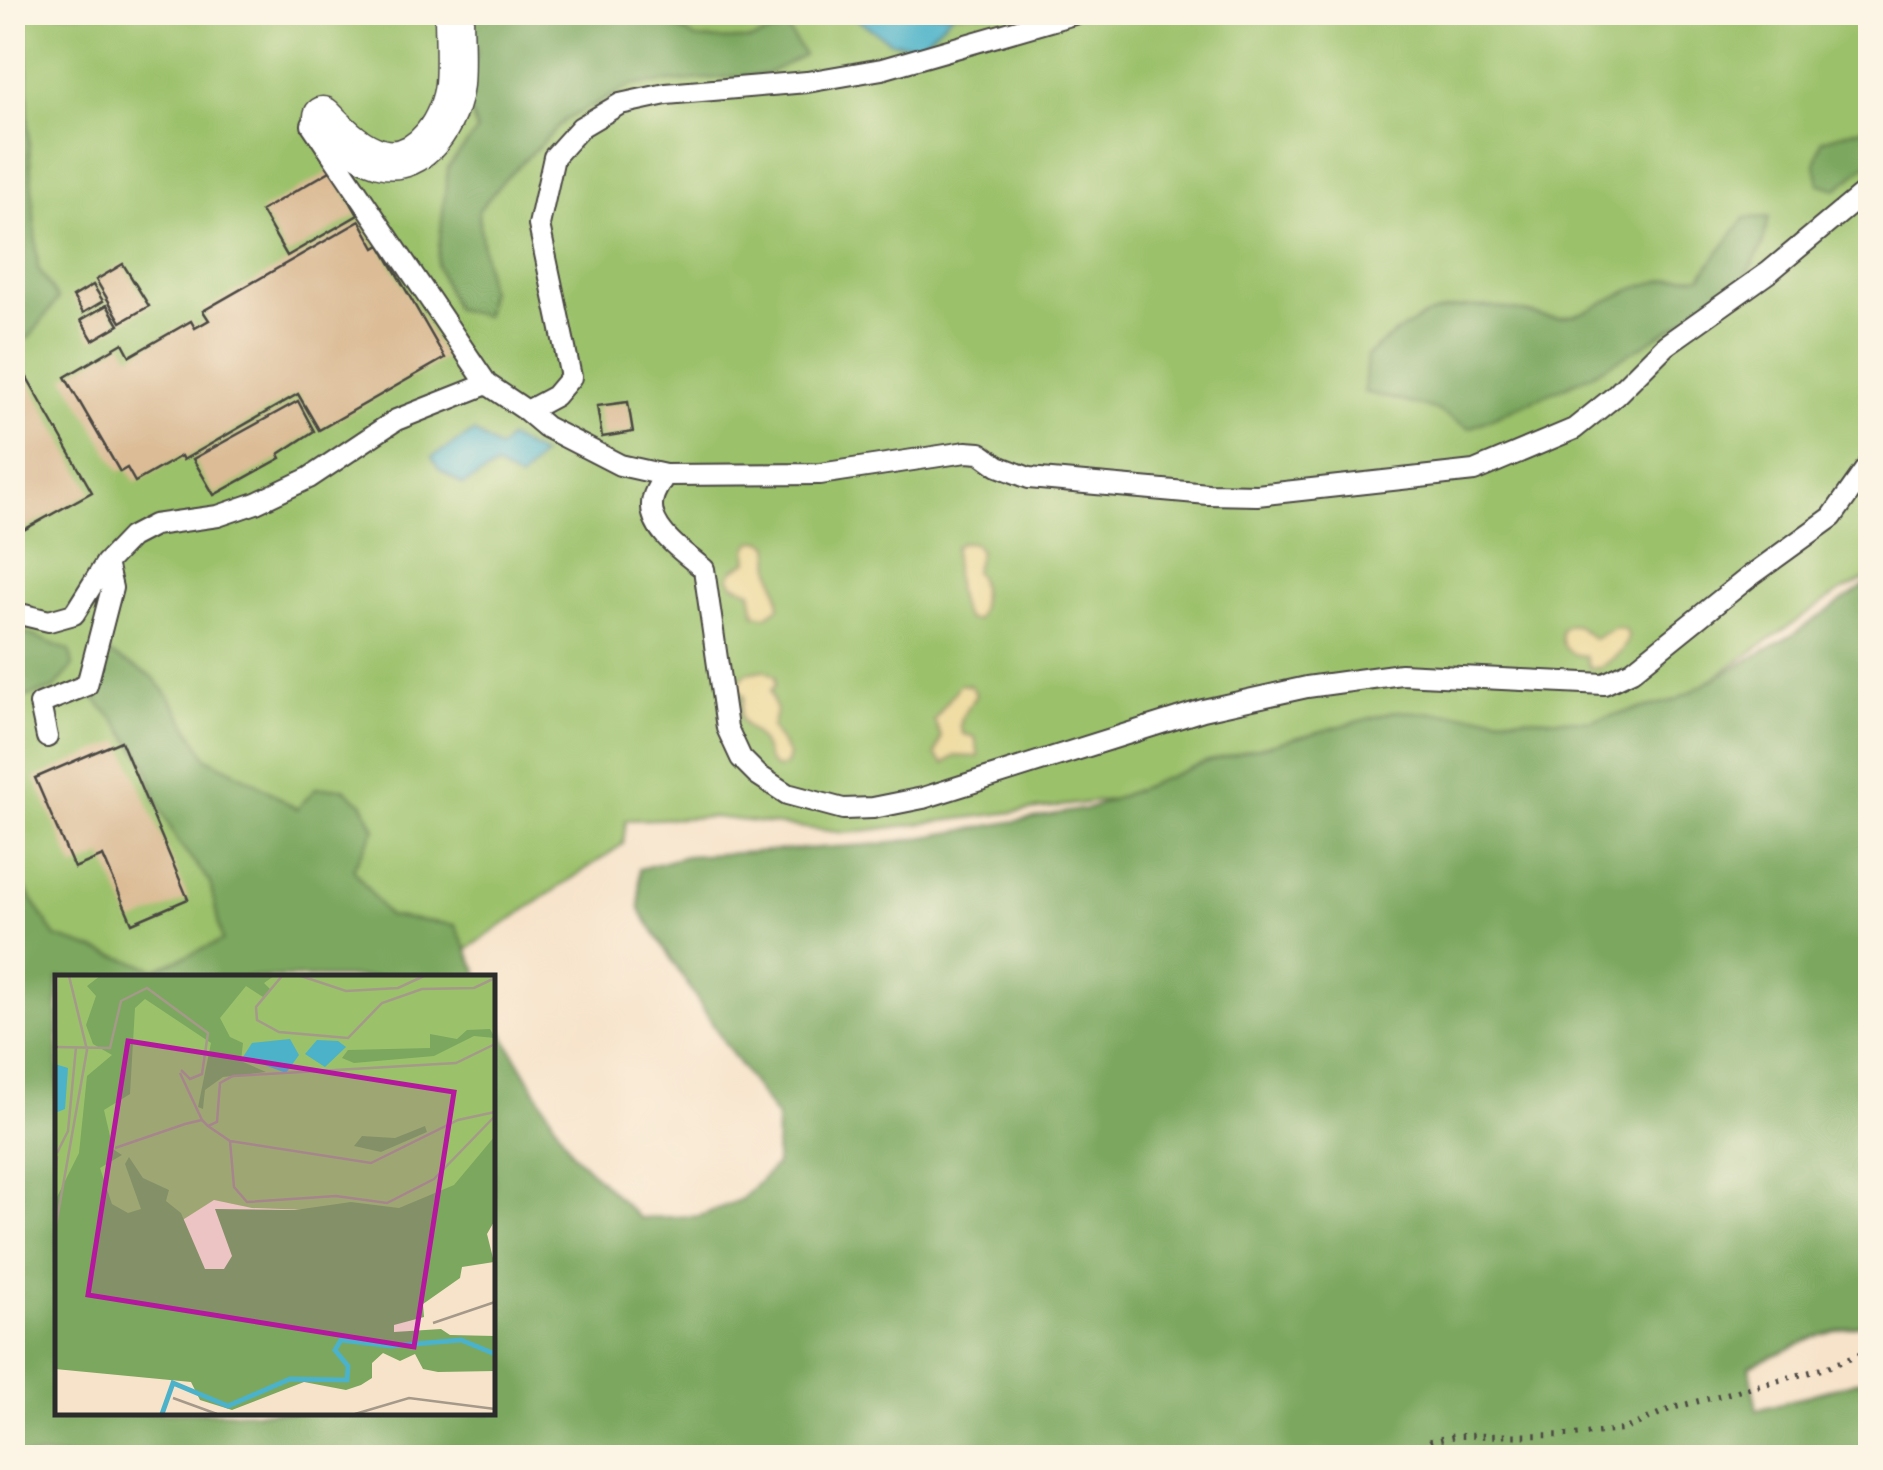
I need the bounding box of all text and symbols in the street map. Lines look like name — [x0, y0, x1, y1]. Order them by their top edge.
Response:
inset map — [55, 975, 495, 1415]

